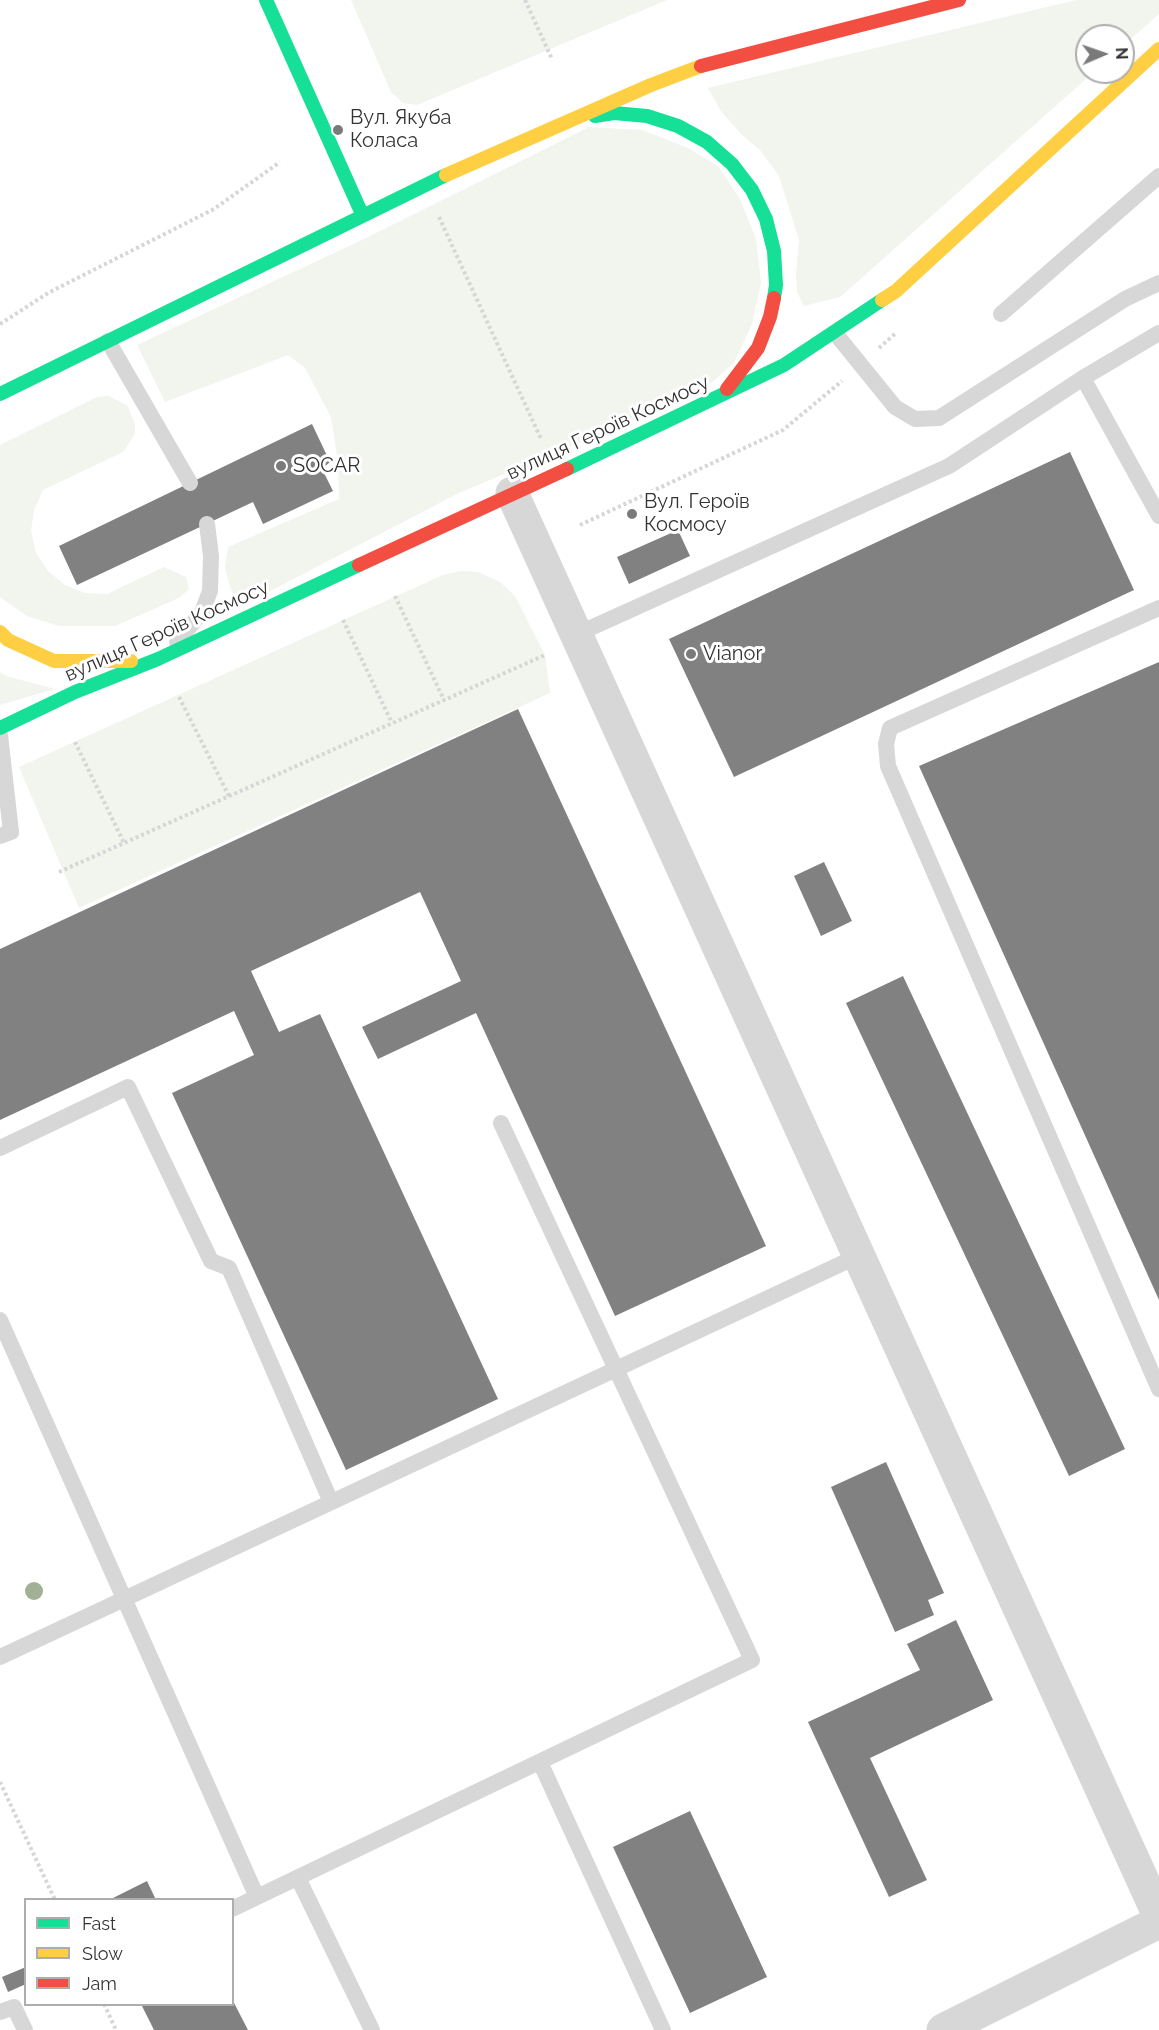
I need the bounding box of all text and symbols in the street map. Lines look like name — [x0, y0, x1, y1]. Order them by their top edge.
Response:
north arrow — [1075, 24, 1135, 84]
text: N — [1112, 47, 1131, 60]
place label: Вул. Якуба Коласа — [350, 106, 451, 153]
marker: Вул. Якуба Коласа — [331, 123, 345, 137]
street label: вулиця Героїв Космосу — [503, 370, 713, 486]
place label: SOCAR — [293, 454, 360, 478]
marker: SOCAR — [274, 459, 288, 473]
place label: Вул. Героїв Космосу — [644, 490, 750, 537]
marker: Вул. Героїв Космосу — [625, 507, 639, 521]
street label: вулиця Героїв Космосу — [61, 575, 273, 687]
place label: Vianor — [703, 642, 762, 666]
marker: Vianor — [684, 647, 698, 661]
legend — [24, 1898, 234, 2006]
text: Fast — [82, 1913, 116, 1934]
text: Slow — [82, 1943, 123, 1964]
text: Jam — [82, 1973, 117, 1994]

